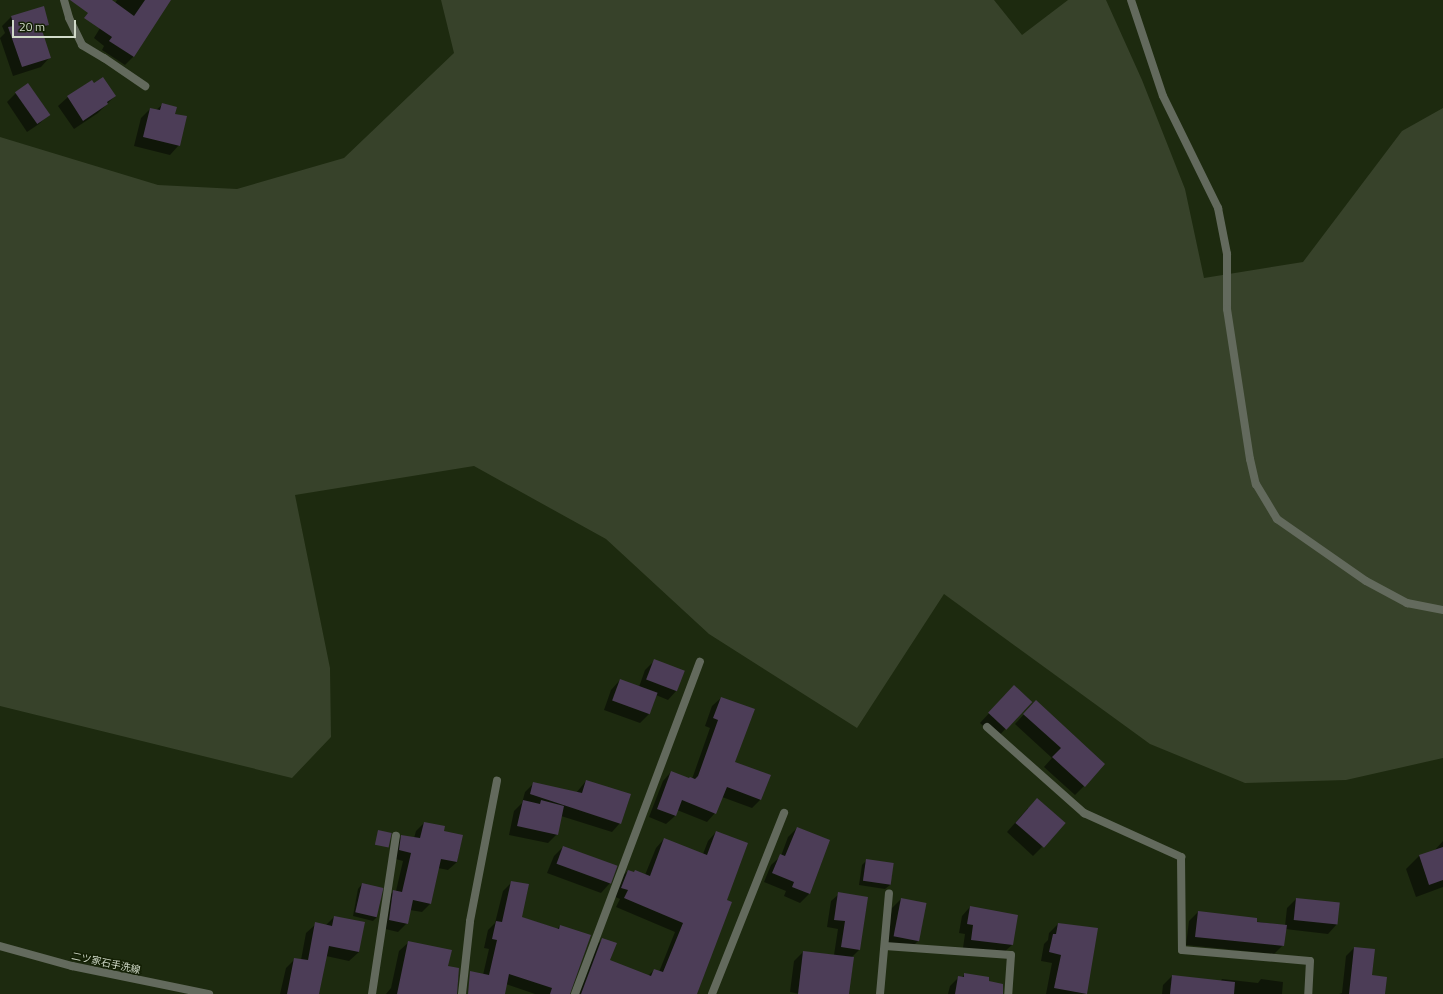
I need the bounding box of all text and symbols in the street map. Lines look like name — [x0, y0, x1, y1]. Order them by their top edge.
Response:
scale bar — [14, 12, 78, 38]
text: 20 m — [19, 17, 45, 36]
street label: 二ツ家石手洗線 — [71, 950, 141, 976]

